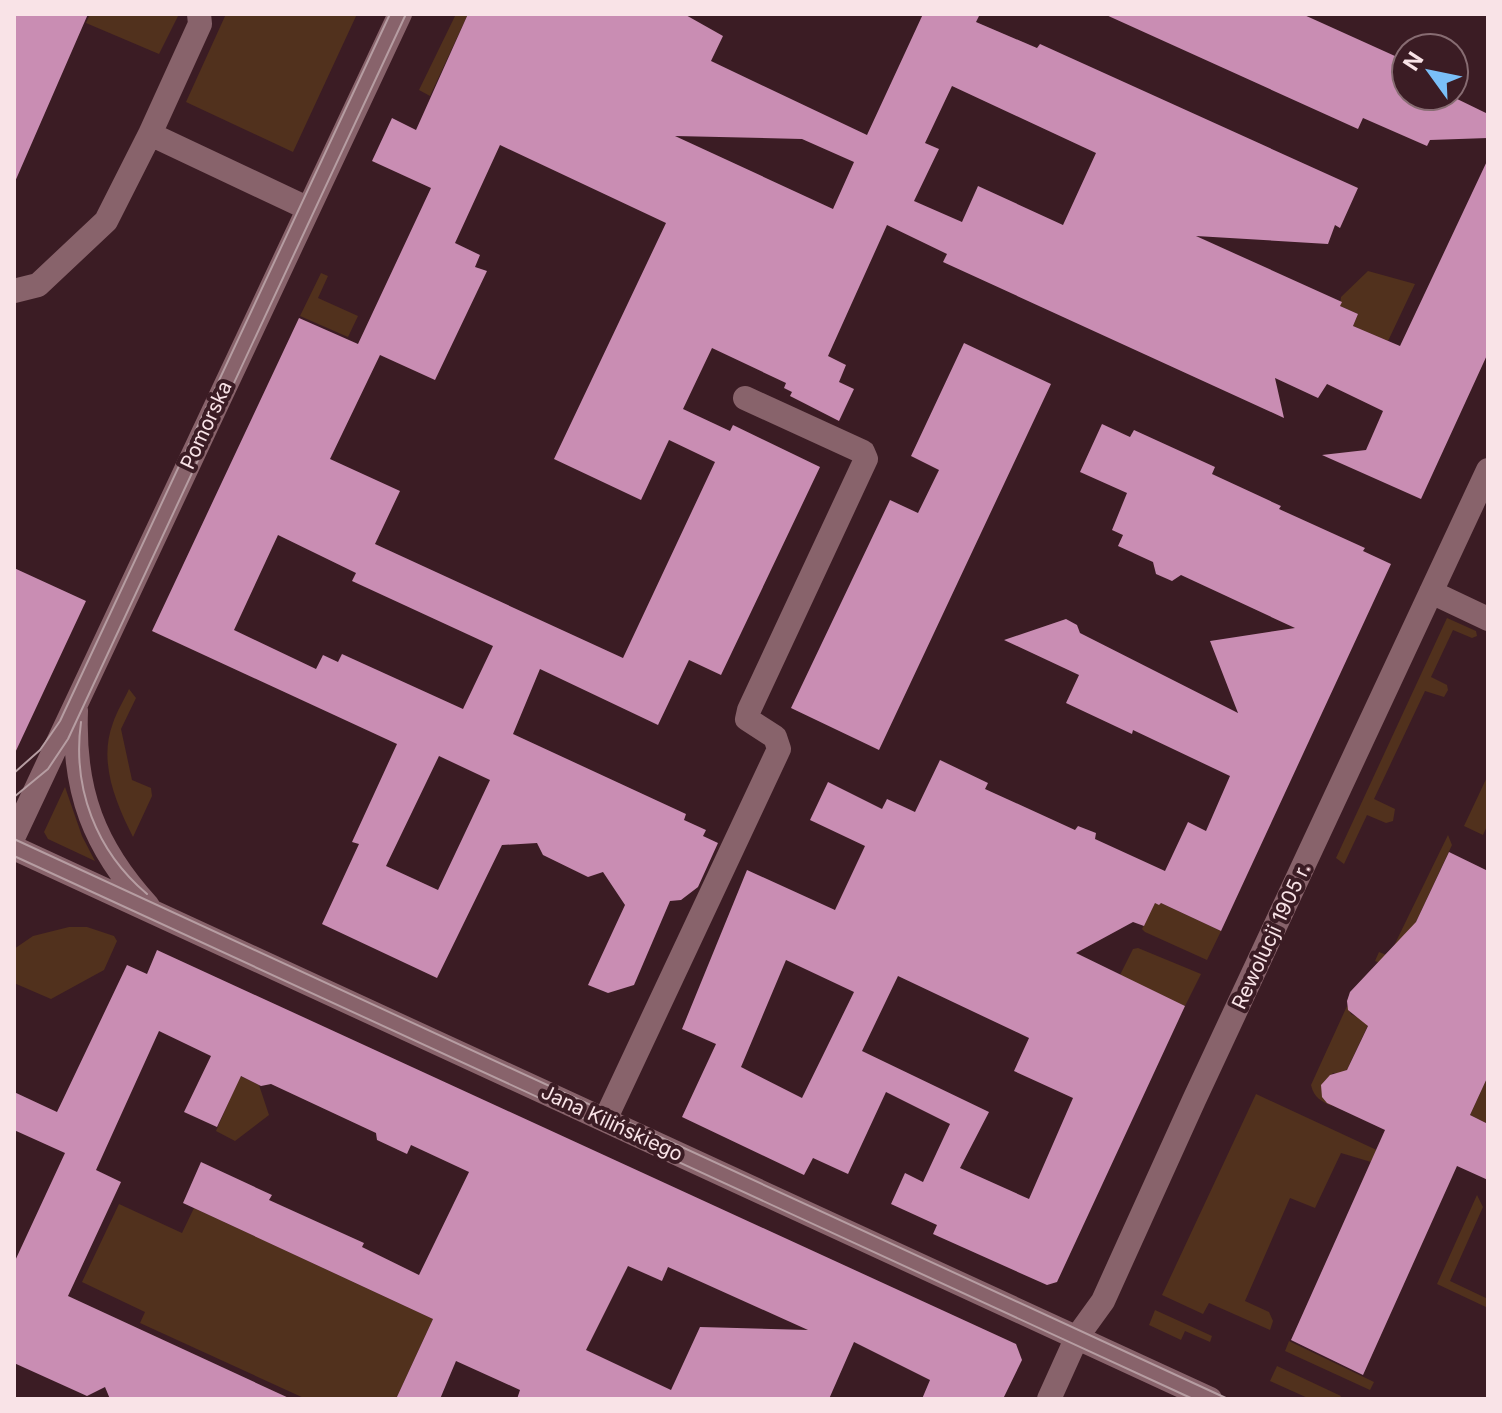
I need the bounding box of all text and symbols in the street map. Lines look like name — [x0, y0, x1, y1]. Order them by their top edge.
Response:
north arrow — [1390, 32, 1470, 112]
text: N — [1398, 47, 1429, 75]
street label: Pomorska — [175, 377, 237, 473]
street label: Rewolucji 1905 r. — [1227, 859, 1315, 1013]
street label: Jana Kilińskiego — [537, 1080, 687, 1166]

